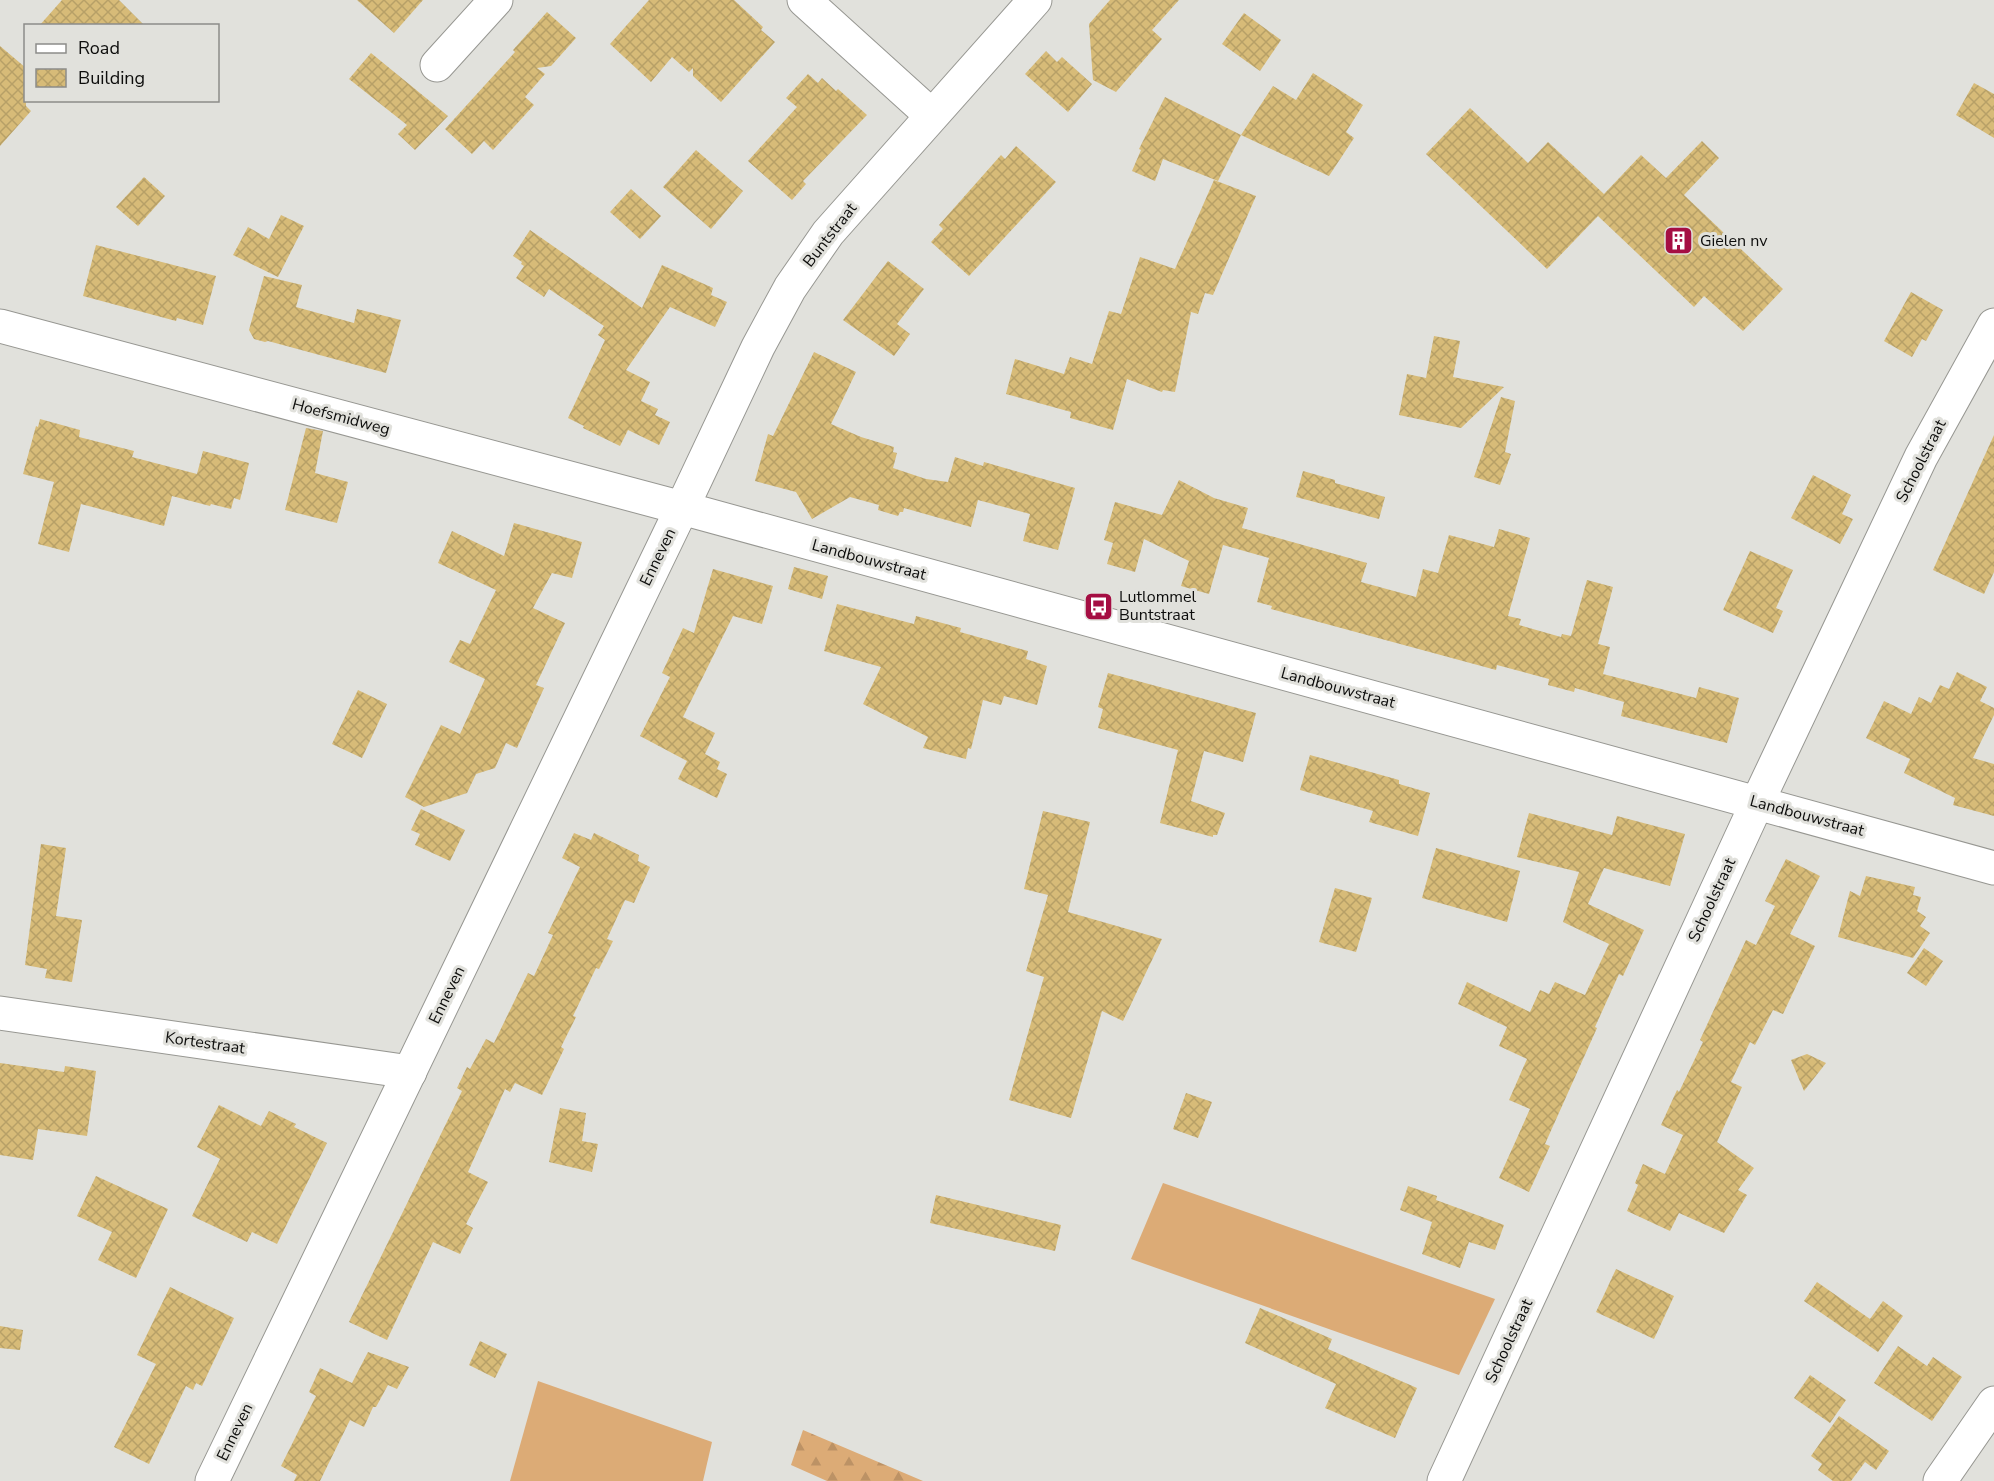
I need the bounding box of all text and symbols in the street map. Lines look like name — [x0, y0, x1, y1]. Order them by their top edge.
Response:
legend — [24, 24, 219, 102]
text: Road — [78, 36, 120, 60]
text: Building — [78, 66, 145, 90]
street label: Buntstraat — [798, 198, 862, 272]
building icon: Gielen nv — [1663, 225, 1695, 257]
place label: Gielen nv — [1700, 230, 1768, 252]
street label: Hoefsmidweg — [290, 393, 392, 441]
street label: Schoolstraat — [1891, 415, 1951, 506]
street label: Enneven — [635, 524, 681, 590]
street label: Landbouwstraat — [809, 534, 929, 586]
place label: Lutlommel Buntstraat — [1119, 586, 1197, 626]
bus stop icon: Lutlommel Buntstraat — [1082, 590, 1114, 622]
street label: Landbouwstraat — [1278, 662, 1398, 714]
street label: Landbouwstraat — [1747, 790, 1867, 842]
street label: Schoolstraat — [1683, 854, 1741, 946]
street label: Enneven — [424, 962, 470, 1028]
street label: Kortestraat — [164, 1027, 247, 1060]
street label: Schoolstraat — [1480, 1295, 1538, 1387]
street label: Enneven — [212, 1399, 258, 1465]

